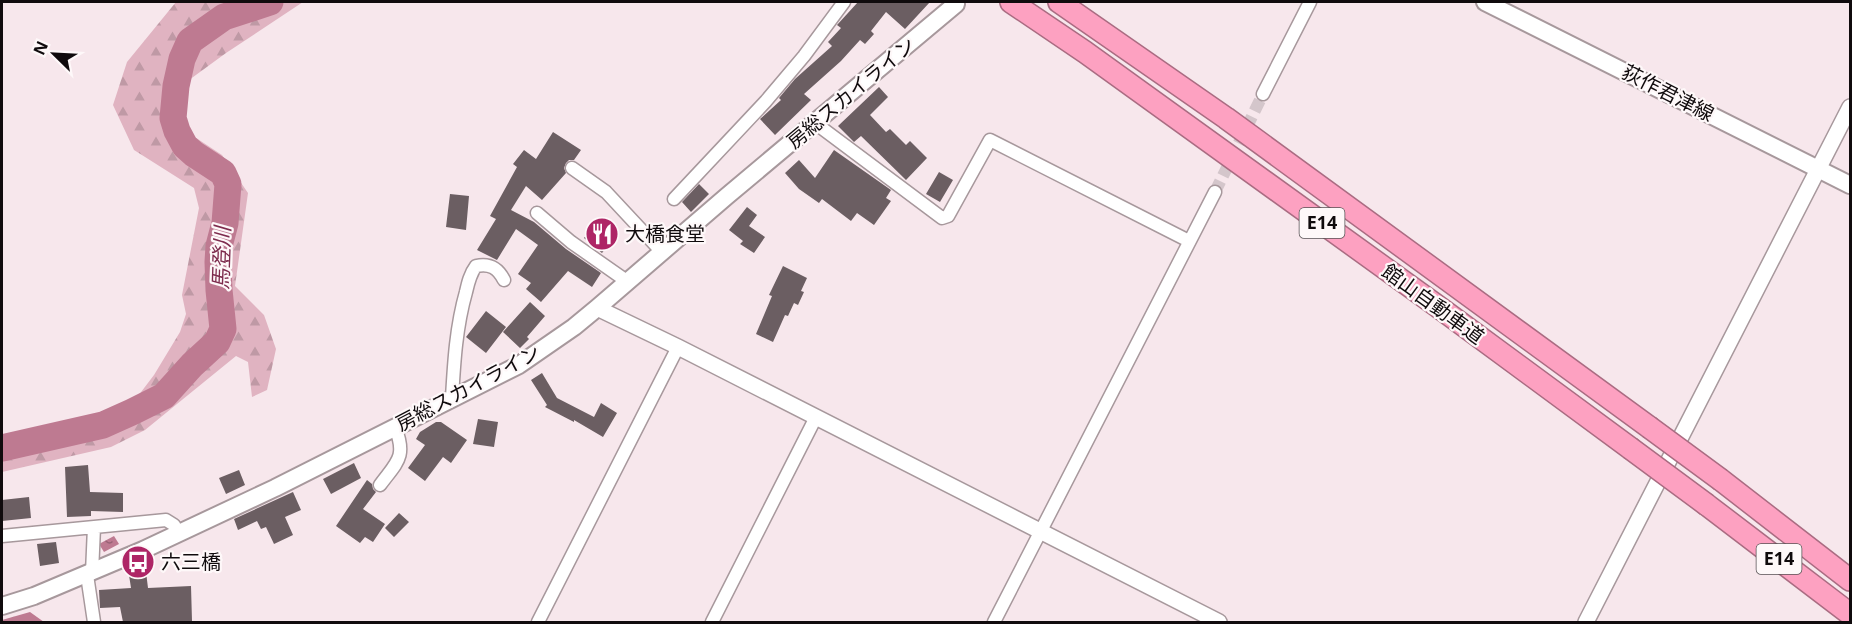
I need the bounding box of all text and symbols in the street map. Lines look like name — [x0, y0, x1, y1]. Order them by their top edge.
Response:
north arrow — [24, 24, 84, 84]
street label: 房総スカイライン — [781, 31, 921, 154]
text: N — [28, 37, 53, 58]
street label: 荻作君津線 — [1618, 58, 1719, 127]
road number: E14 — [1300, 208, 1344, 238]
restaurant icon: 大橋食堂 — [584, 216, 620, 252]
place label: 大橋食堂 — [625, 220, 705, 247]
water label: 馬登川 — [206, 224, 236, 290]
street label: 館山自動車道 — [1377, 257, 1490, 350]
street label: 房総スカイライン — [391, 338, 545, 437]
bus stop icon: 六三橋 — [120, 544, 156, 580]
road number: E14 — [1756, 544, 1802, 574]
place label: 六三橋 — [161, 548, 221, 575]

